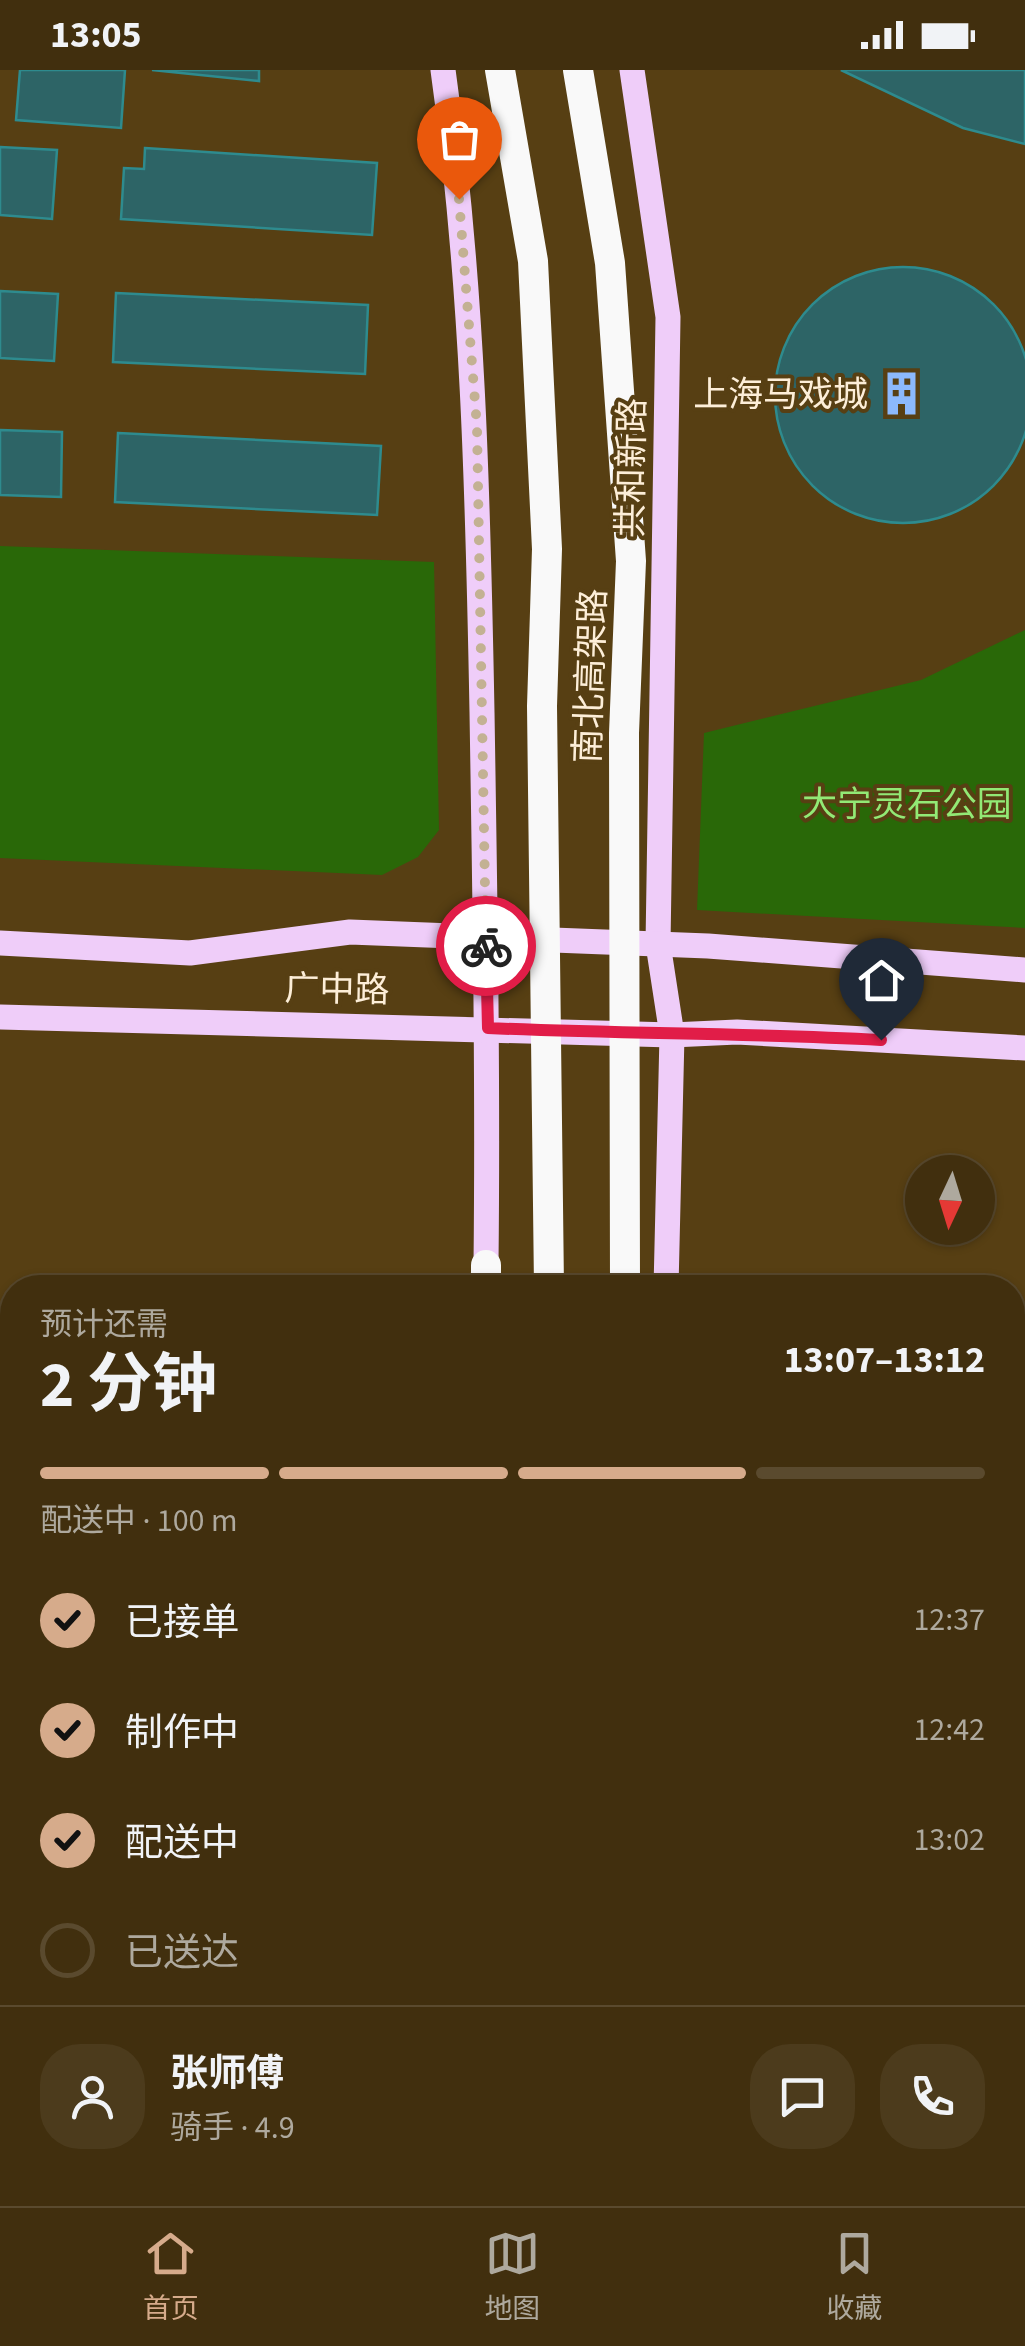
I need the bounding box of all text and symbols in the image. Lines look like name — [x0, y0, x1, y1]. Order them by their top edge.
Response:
text: 13:05 — [50, 8, 142, 62]
pin — [417, 97, 502, 200]
icon: bag — [432, 112, 487, 167]
place label: 上海马戏城 — [693, 370, 868, 420]
building icon: 上海马戏城 — [877, 370, 925, 418]
street label: 共和新路 — [606, 398, 658, 538]
street label: 南北高架路 — [563, 588, 619, 764]
park label: 大宁灵石公园 — [802, 780, 1012, 830]
courier — [436, 896, 536, 996]
icon: bike — [459, 919, 514, 974]
pin — [839, 938, 924, 1041]
icon: home — [854, 953, 909, 1008]
street label: 广中路 — [284, 964, 390, 1016]
north arrow — [905, 1155, 995, 1245]
map controls — [905, 1155, 995, 1245]
text: 预计还需 — [40, 1302, 168, 1348]
text: 13:07–13:12 — [783, 1333, 985, 1387]
text: 2 分钟 — [40, 1339, 217, 1432]
text: 配送中 · 100 m — [40, 1498, 237, 1544]
icon: check — [40, 1593, 95, 1648]
text: 已接单 — [125, 1596, 239, 1650]
text: 12:37 — [913, 1597, 985, 1643]
icon: check — [40, 1703, 95, 1758]
text: 制作中 — [125, 1706, 239, 1760]
text: 12:42 — [913, 1707, 985, 1753]
icon: check — [40, 1813, 95, 1868]
text: 配送中 — [125, 1816, 239, 1870]
text: 13:02 — [913, 1817, 985, 1863]
text: 已送达 — [125, 1926, 239, 1980]
button: person — [40, 2044, 145, 2149]
button: chat — [750, 2044, 855, 2149]
button: phone — [880, 2044, 985, 2149]
text: 张师傅 — [170, 2047, 284, 2101]
text: 骑手 · 4.9 — [170, 2105, 295, 2151]
tab: 首页 — [143, 2226, 199, 2329]
tab: 地图 — [484, 2226, 540, 2329]
tab: 收藏 — [826, 2226, 882, 2329]

